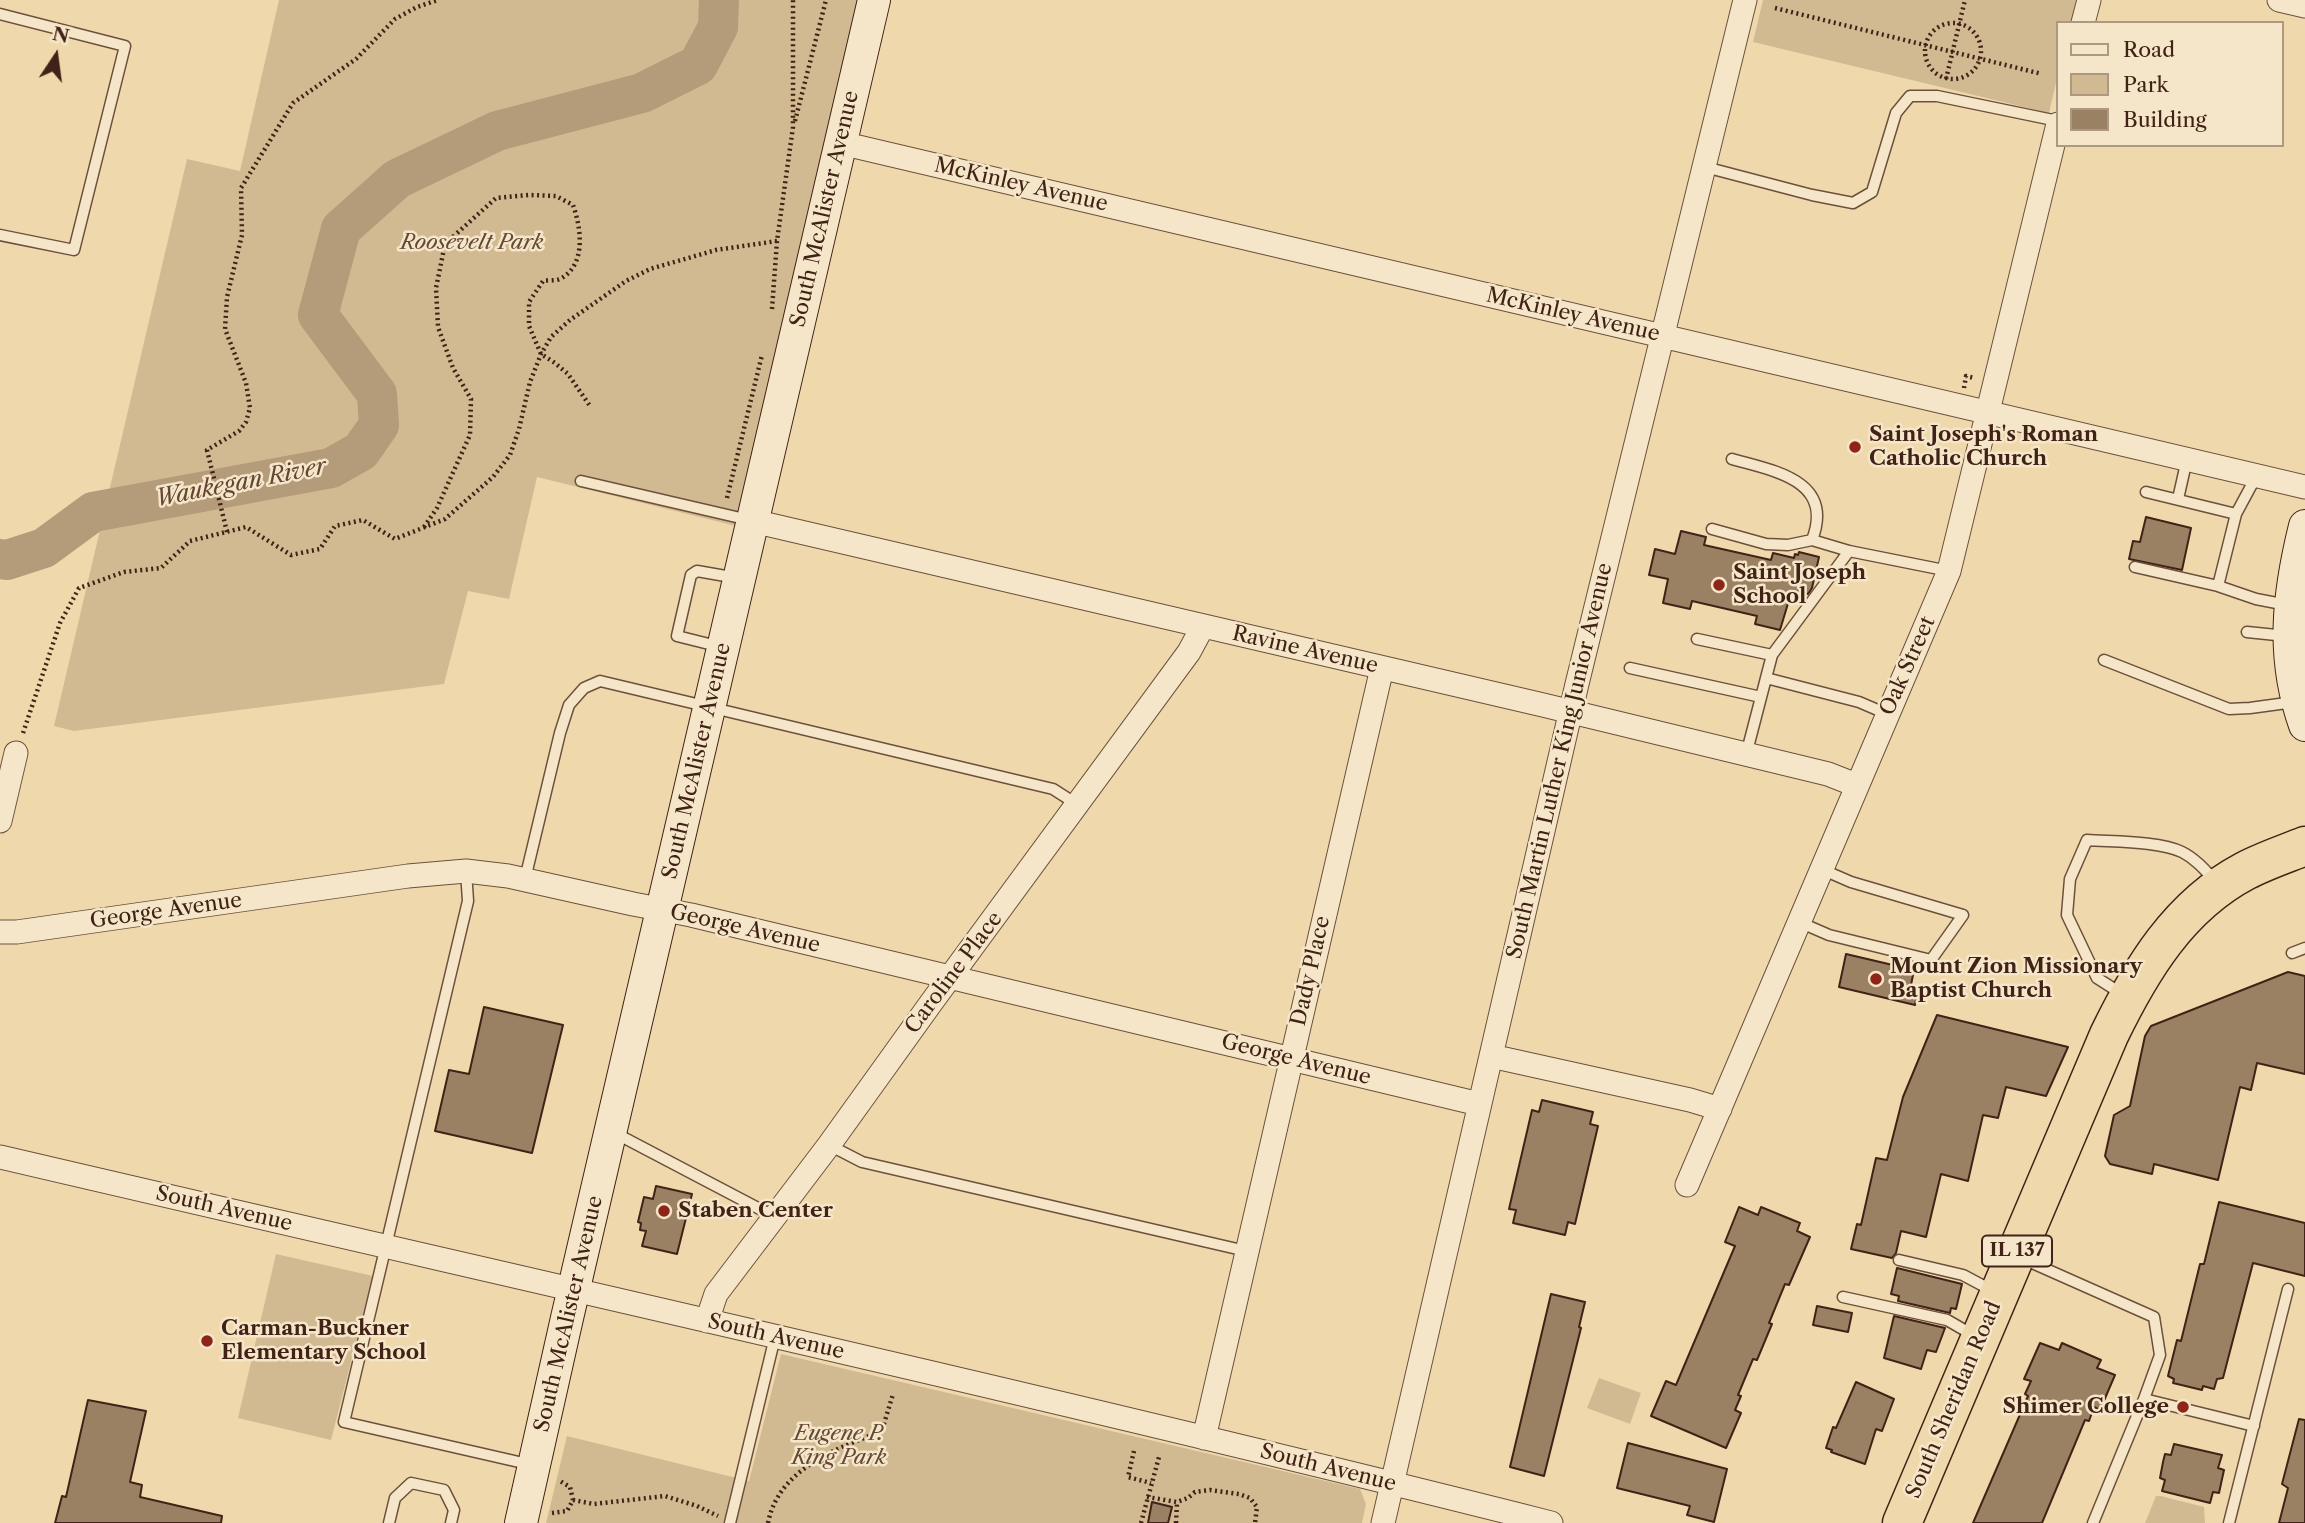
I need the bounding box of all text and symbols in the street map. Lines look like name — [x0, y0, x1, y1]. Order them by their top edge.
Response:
north arrow — [21, 21, 91, 91]
legend — [2056, 21, 2284, 147]
text: N — [50, 22, 71, 48]
text: Road — [2123, 37, 2175, 62]
text: Park — [2123, 72, 2169, 97]
street label: South McAlister Avenue — [786, 88, 864, 330]
text: Building — [2123, 107, 2207, 132]
street label: McKinley Avenue — [932, 153, 1110, 217]
park label: Roosevelt Park — [401, 230, 543, 256]
street label: McKinley Avenue — [1484, 283, 1662, 347]
place label: Saint Joseph's Roman Catholic Church — [1869, 422, 2098, 472]
marker: Saint Joseph's Roman Catholic Church — [1847, 439, 1863, 455]
water label: Waukegan River — [153, 453, 329, 513]
street label: South Martin Luther King Junior Avenue — [1502, 560, 1618, 962]
place label: Saint Joseph School — [1733, 560, 1866, 610]
marker: Saint Joseph School — [1711, 577, 1727, 593]
street label: Oak Street — [1875, 613, 1941, 719]
street label: Ravine Avenue — [1230, 621, 1380, 679]
street label: South McAlister Avenue — [658, 640, 736, 882]
street label: George Avenue — [88, 888, 244, 934]
street label: George Avenue — [667, 899, 823, 959]
street label: Caroline Place — [900, 907, 1008, 1039]
street label: Dady Place — [1286, 914, 1336, 1028]
place label: Mount Zion Missionary Baptist Church — [1890, 954, 2142, 1004]
marker: Mount Zion Missionary Baptist Church — [1868, 971, 1884, 987]
street label: George Avenue — [1219, 1029, 1373, 1091]
street label: South Avenue — [153, 1181, 295, 1237]
street label: South McAlister Avenue — [530, 1193, 608, 1435]
place label: Staben Center — [678, 1198, 833, 1224]
marker: Staben Center — [656, 1203, 672, 1219]
road number: IL 137 — [1982, 1236, 2052, 1266]
street label: South Sheridan Road — [1901, 1298, 2007, 1502]
street label: South Avenue — [705, 1309, 847, 1365]
place label: Carman-Buckner Elementary School — [221, 1316, 426, 1366]
marker: Carman-Buckner Elementary School — [199, 1333, 215, 1349]
place label: Shimer College — [2003, 1394, 2169, 1420]
marker: Shimer College — [2175, 1399, 2191, 1415]
park label: Eugene P. King Park — [792, 1421, 886, 1471]
street label: South Avenue — [1257, 1439, 1399, 1497]

